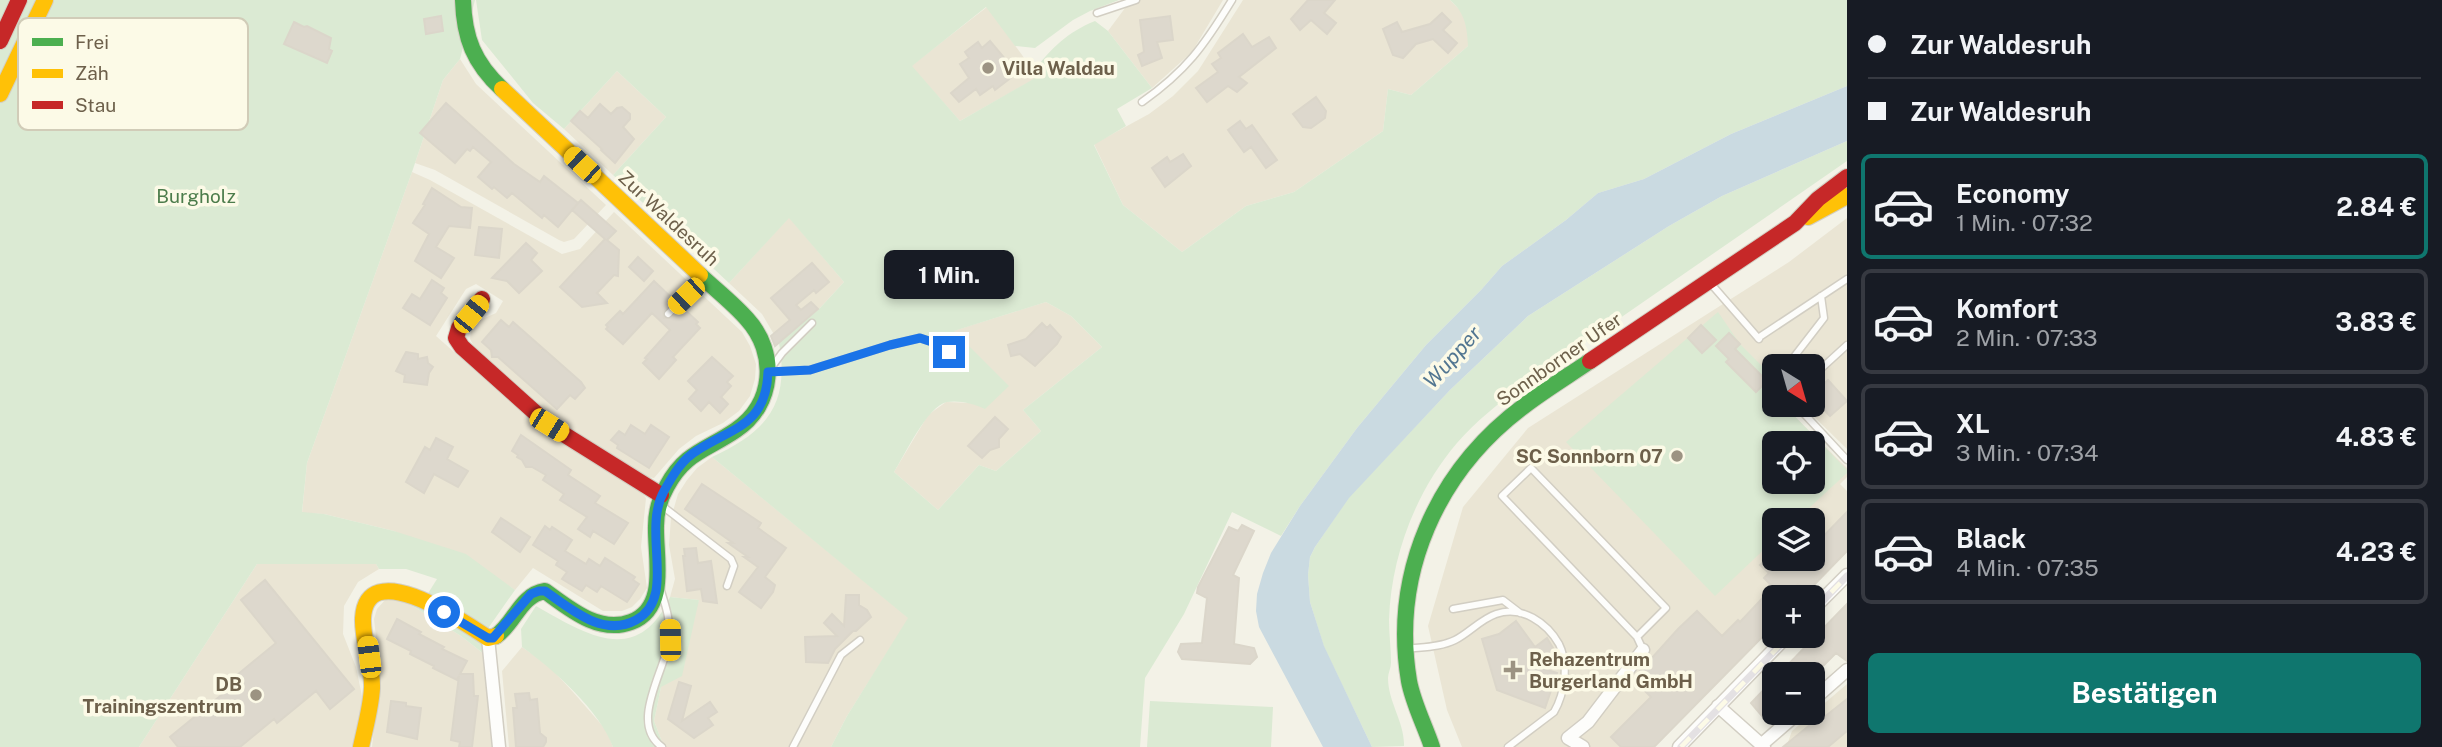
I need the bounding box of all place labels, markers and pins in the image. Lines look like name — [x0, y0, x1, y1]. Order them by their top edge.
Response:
place label: Villa Waldau — [1002, 57, 1115, 79]
marker: Villa Waldau — [980, 60, 996, 76]
place label: SC Sonnborn 07 — [1516, 445, 1663, 467]
marker: SC Sonnborn 07 — [1669, 448, 1685, 464]
place label: Rehazentrum Burgerland GmbH — [1529, 648, 1693, 692]
marker: Rehazentrum Burgerland GmbH — [1503, 660, 1523, 680]
place label: DB Trainingszentrum — [83, 673, 242, 717]
marker: DB Trainingszentrum — [248, 687, 264, 703]

